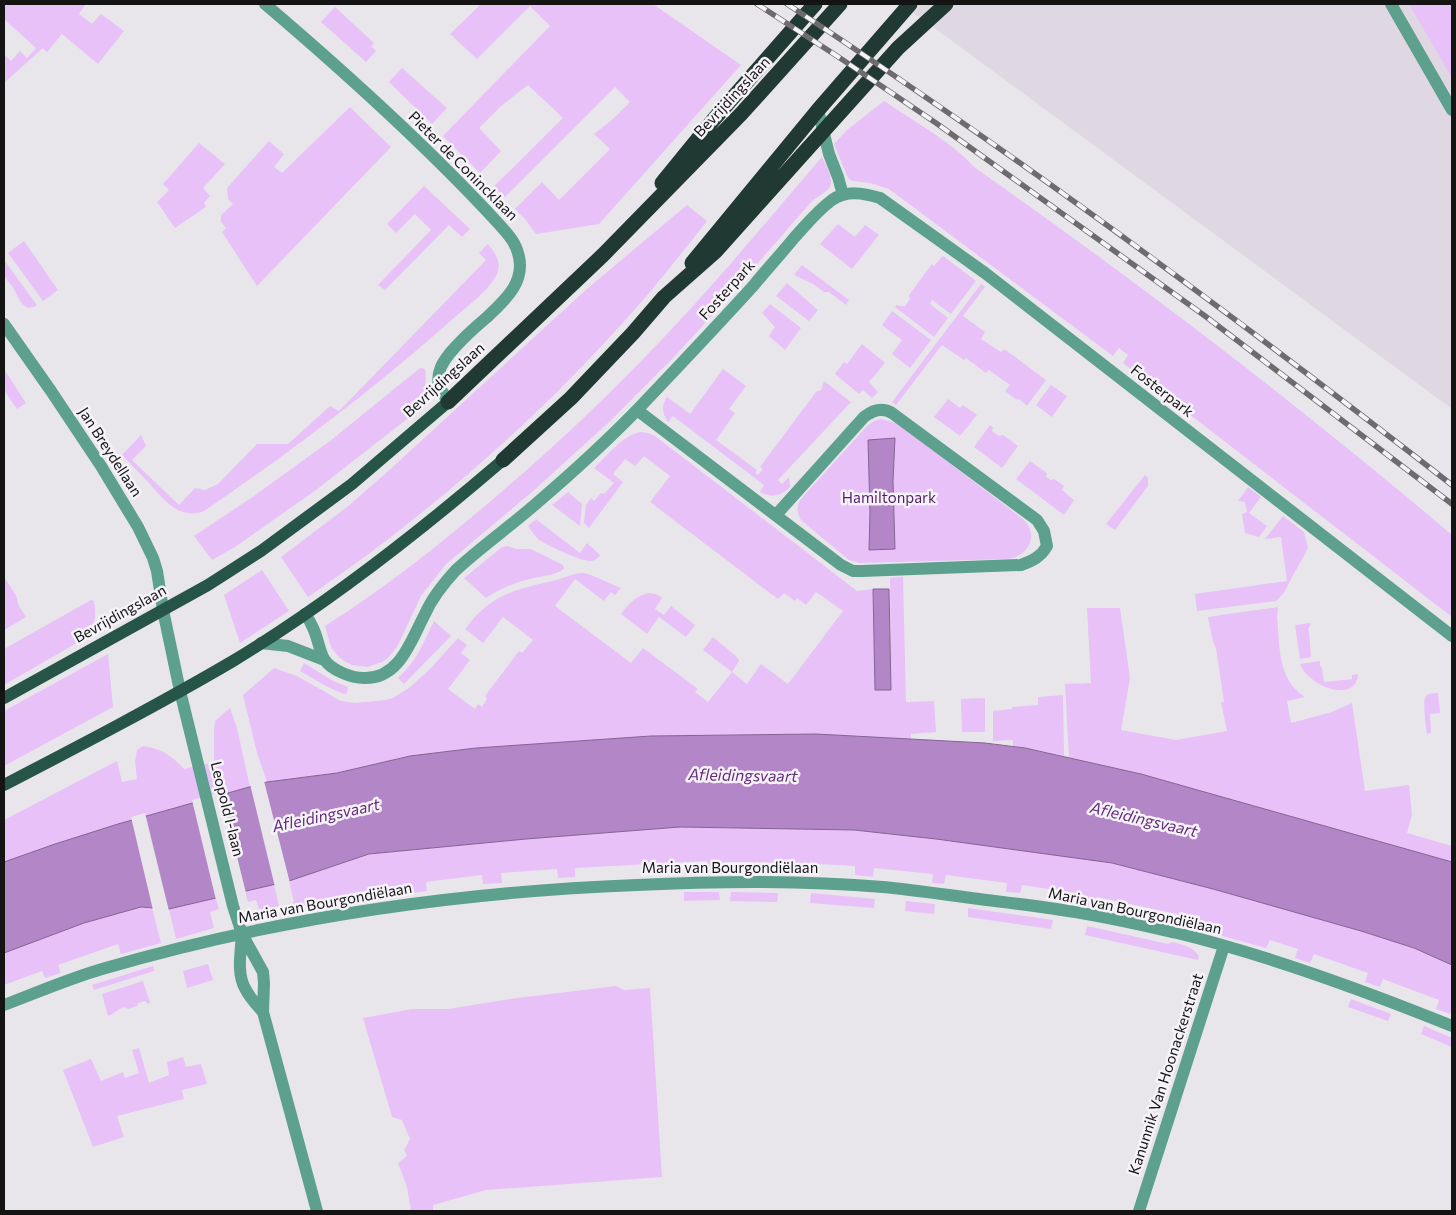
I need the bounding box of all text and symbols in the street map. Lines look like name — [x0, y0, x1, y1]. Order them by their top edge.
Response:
street label: Bevrijdingslaan — [690, 53, 773, 140]
street label: Pieter de Conincklaan — [405, 107, 522, 224]
street label: Fosterpark — [695, 256, 758, 323]
street label: Bevrijdingslaan — [399, 338, 488, 420]
street label: Fosterpark — [1128, 360, 1198, 420]
street label: Jan Breydellaan — [75, 403, 146, 499]
park label: Hamiltonpark — [842, 488, 936, 506]
street label: Bevrijdingslaan — [70, 580, 169, 646]
street label: Leopold I-laan — [207, 759, 248, 858]
water label: Afleidingsvaart — [687, 764, 798, 785]
water label: Afleidingsvaart — [269, 794, 382, 835]
water label: Afleidingsvaart — [1088, 797, 1200, 840]
street label: Maria van Bourgondiëlaan — [642, 858, 818, 876]
street label: Maria van Bourgondiëlaan — [236, 878, 413, 926]
street label: Maria van Bourgondiëlaan — [1047, 883, 1223, 937]
street label: Kanunnik Van Hoonackerstraat — [1124, 971, 1206, 1177]

